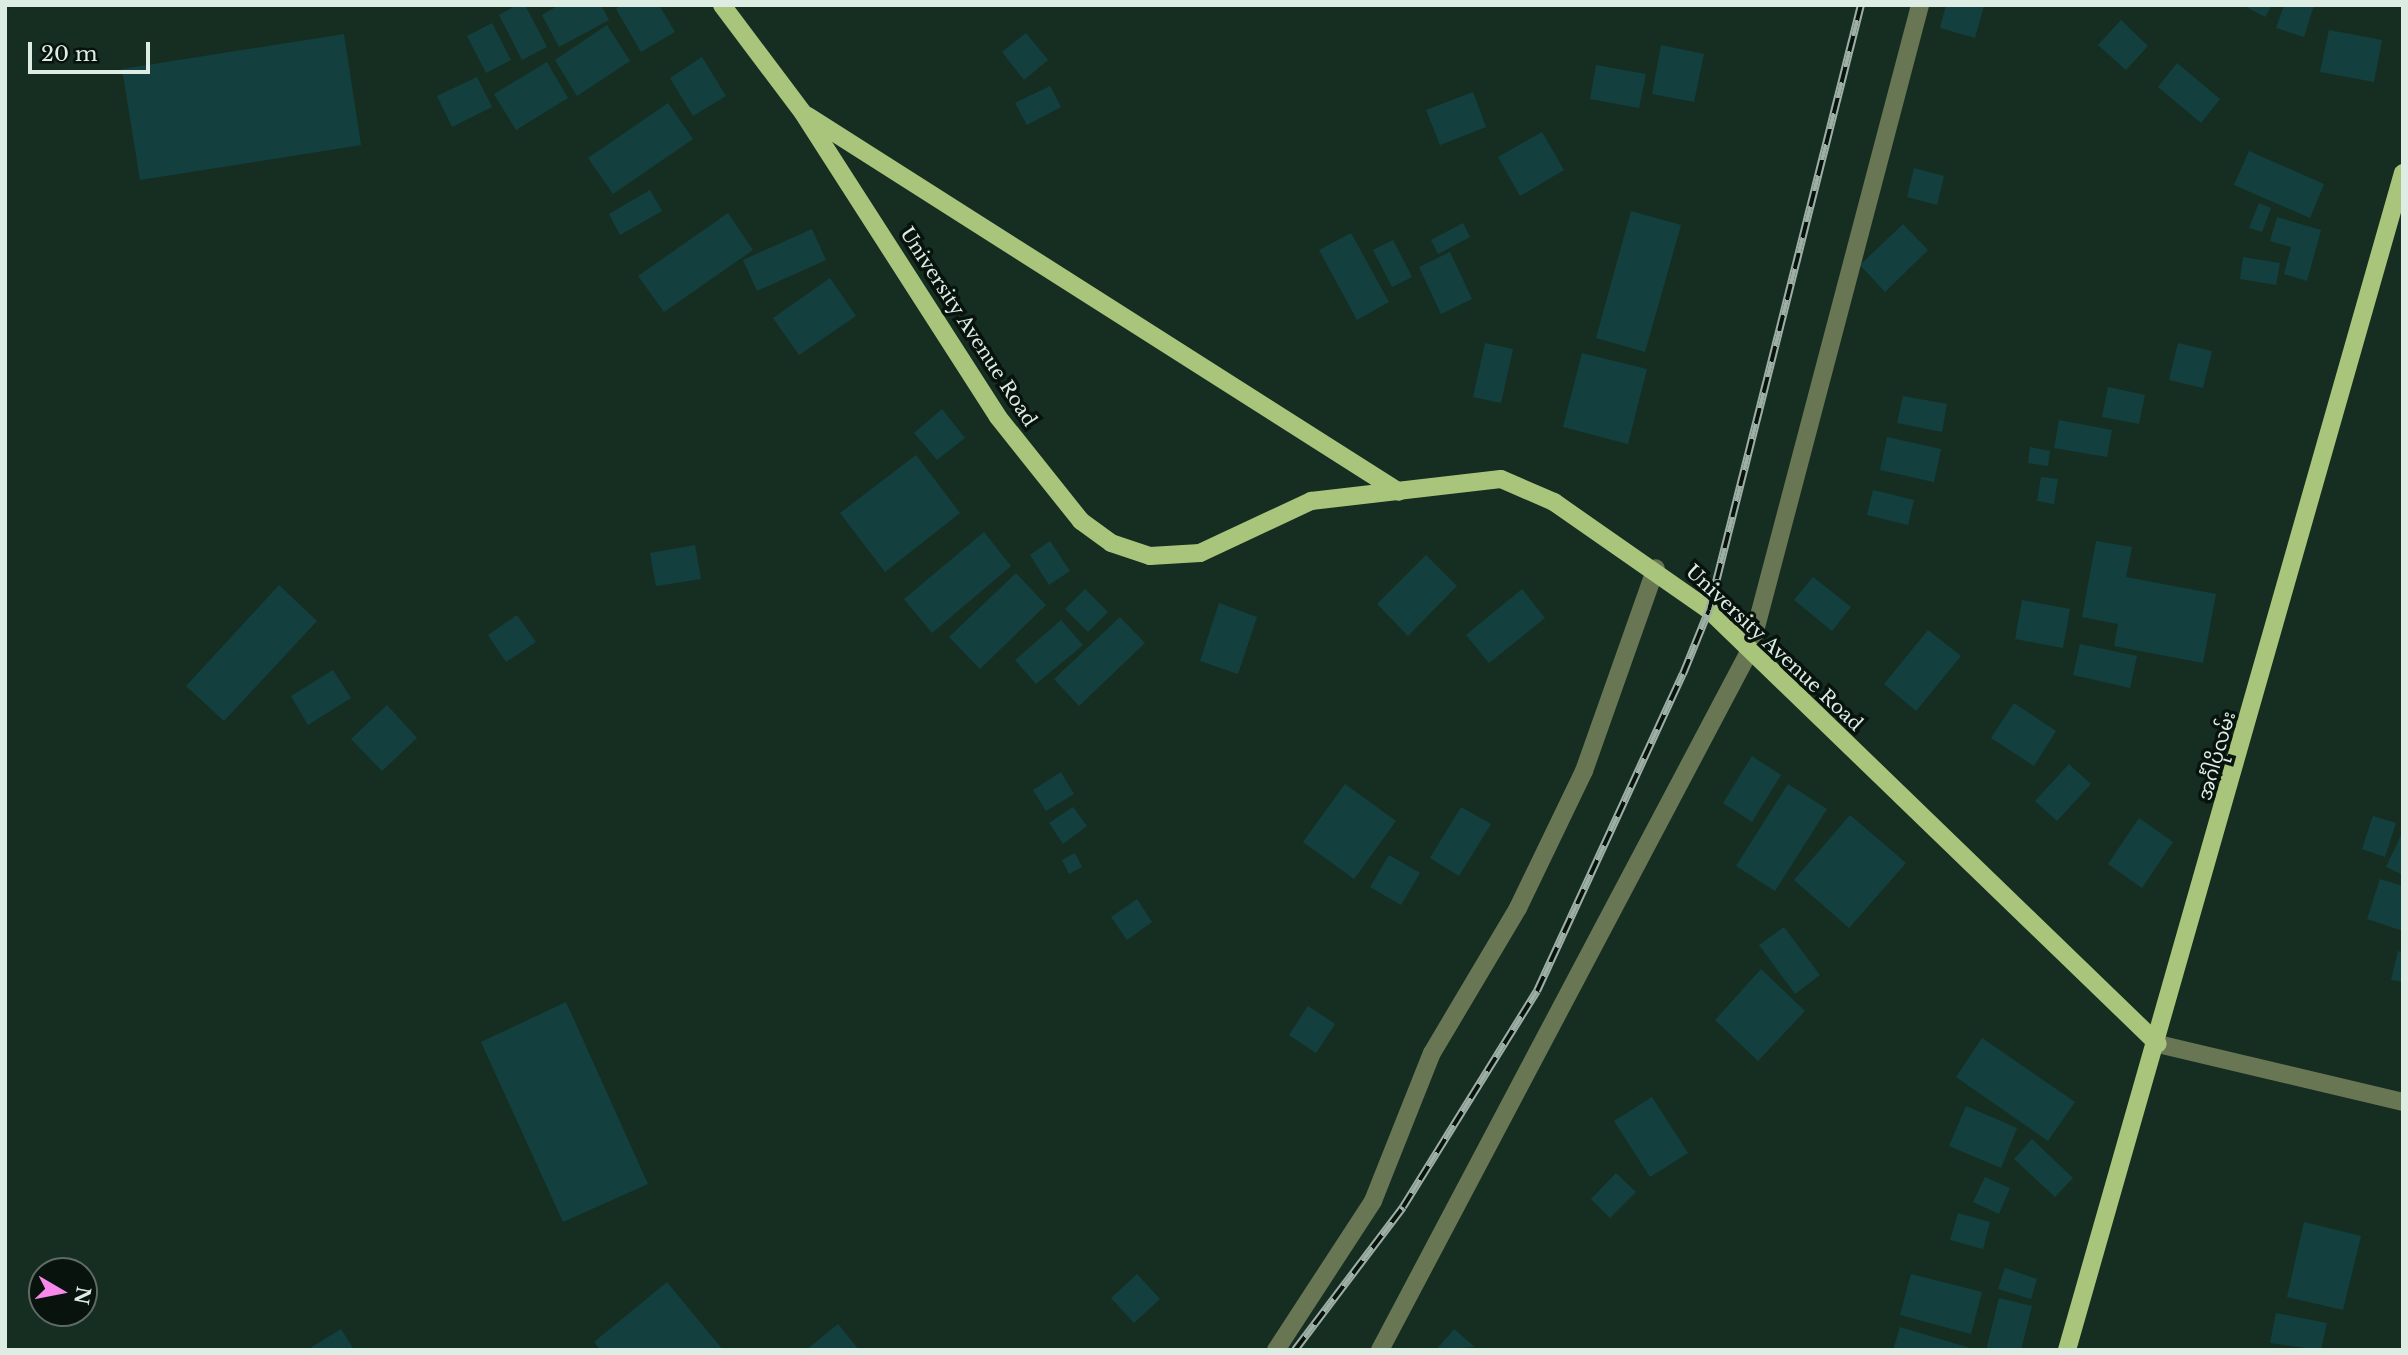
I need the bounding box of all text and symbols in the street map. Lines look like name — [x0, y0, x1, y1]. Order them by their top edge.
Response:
scale bar — [32, 28, 154, 72]
text: 20 m — [41, 41, 98, 67]
street label: University Avenue Road — [895, 222, 1041, 432]
street label: University Avenue Road — [1680, 560, 1868, 736]
street label: အင်္ဂါပိုလမ်း — [2193, 709, 2241, 803]
north arrow — [28, 1257, 98, 1327]
text: N — [69, 1285, 95, 1306]

